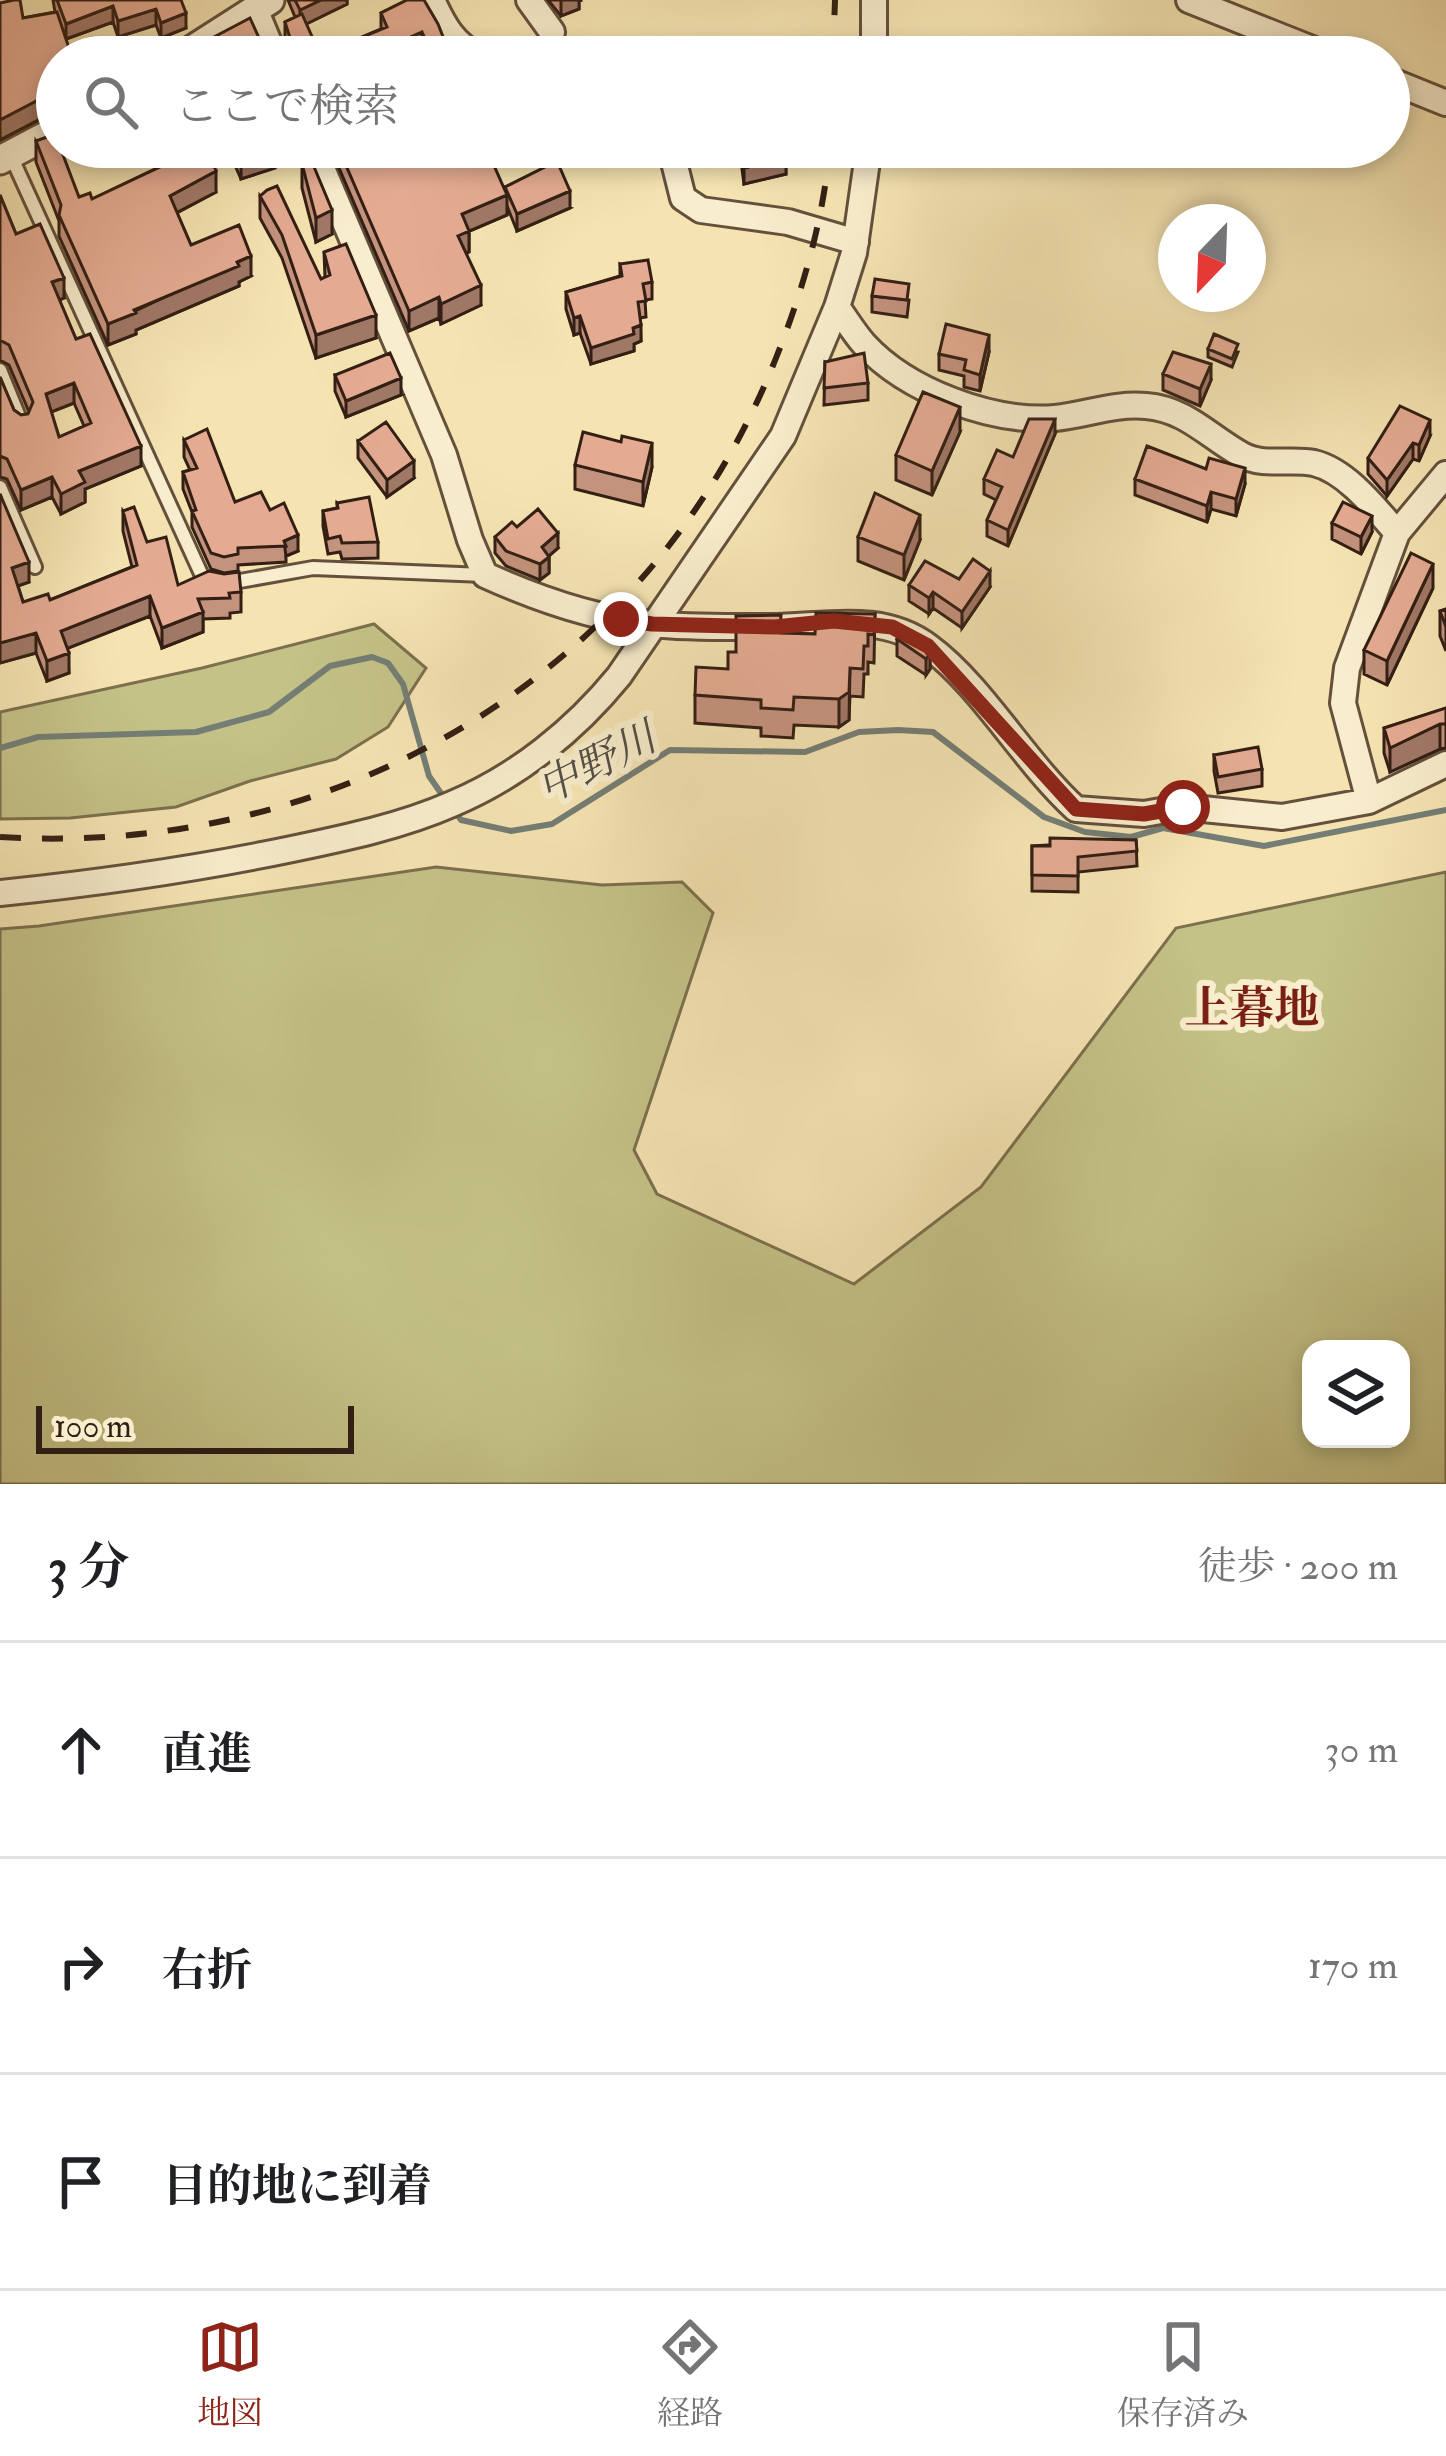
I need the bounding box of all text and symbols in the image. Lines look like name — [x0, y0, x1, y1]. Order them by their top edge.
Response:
search box — [36, 36, 1410, 168]
icon: search — [78, 69, 144, 135]
text: ここで検索 — [174, 79, 399, 135]
north arrow — [1158, 204, 1266, 312]
route end — [594, 592, 648, 646]
water label: 中野川 — [529, 710, 668, 816]
route start — [1156, 780, 1210, 834]
district label: 上暮地 — [1184, 981, 1320, 1037]
map controls — [1302, 1340, 1410, 1448]
button: layers — [1302, 1340, 1410, 1448]
scale bar — [36, 1400, 354, 1453]
text: 100 m — [54, 1406, 132, 1447]
text: 3 分 — [48, 1536, 129, 1600]
text: 徒歩 · 200 m — [1198, 1542, 1398, 1591]
icon: ahead — [48, 1717, 114, 1783]
text: 30 m — [1325, 1725, 1398, 1774]
text: 直進 — [162, 1727, 252, 1783]
icon: right — [48, 1933, 114, 1999]
text: 170 m — [1308, 1941, 1398, 1990]
text: 右折 — [162, 1943, 252, 1999]
icon: arrive — [48, 2149, 114, 2215]
text: 目的地に到着 — [162, 2159, 432, 2215]
tab: 地図 — [197, 2314, 263, 2434]
tab: 経路 — [657, 2314, 723, 2434]
tab: 保存済み — [1117, 2314, 1249, 2434]

